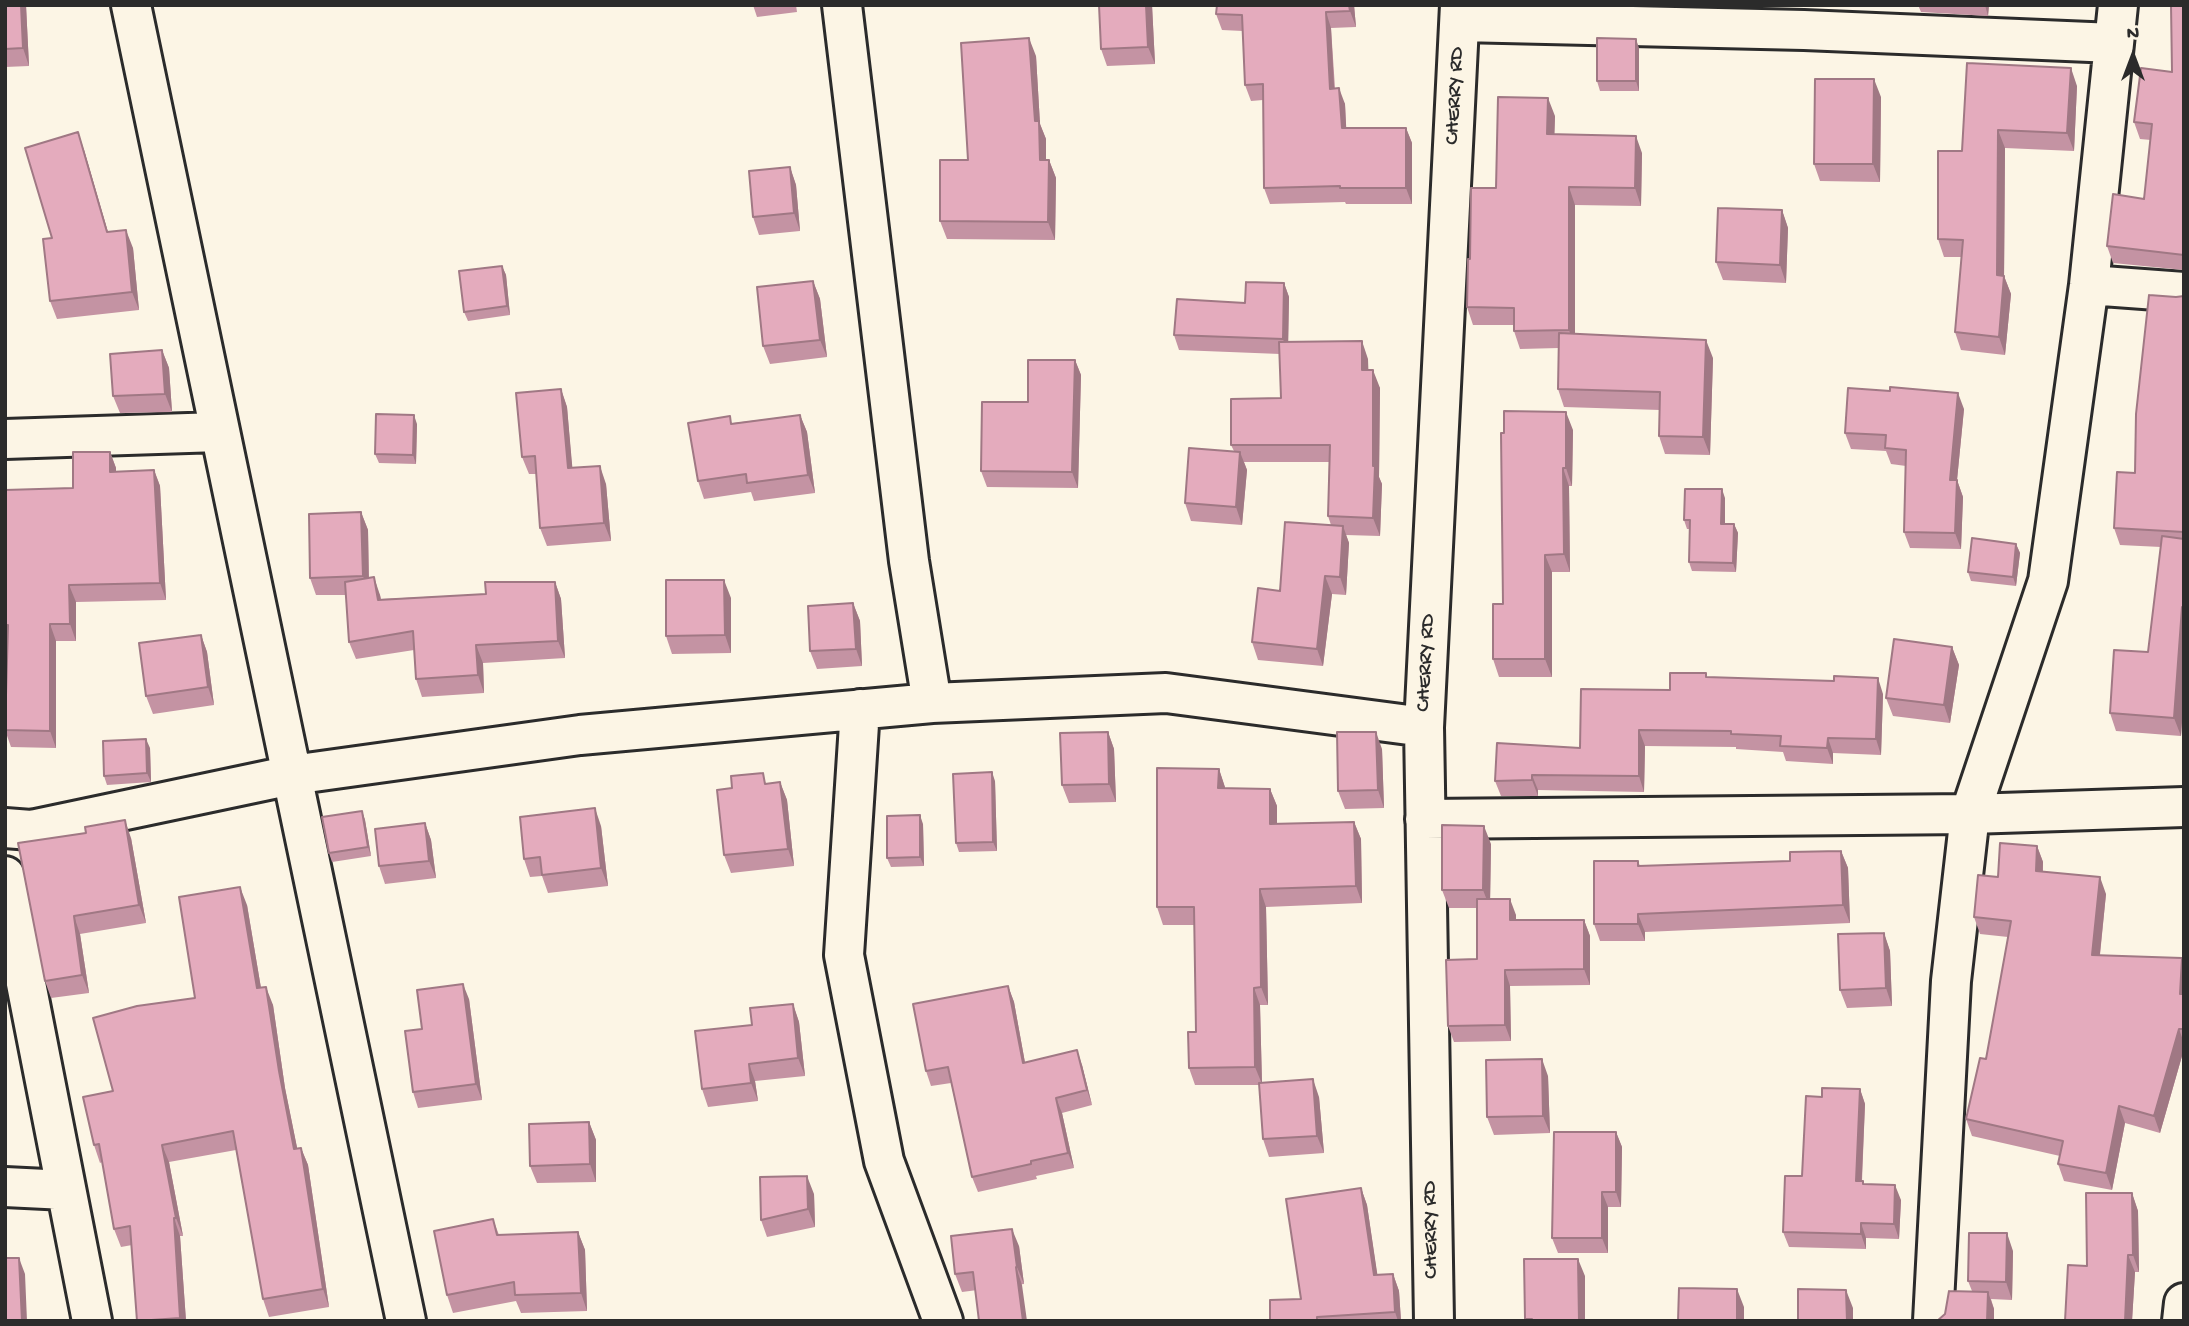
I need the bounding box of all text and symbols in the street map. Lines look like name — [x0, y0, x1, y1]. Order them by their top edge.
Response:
north arrow — [2098, 21, 2168, 91]
text: N — [2127, 23, 2139, 46]
street label: CHERRY RD — [1441, 46, 1471, 146]
street label: CHERRY RD — [1412, 613, 1442, 713]
street label: CHERRY RD — [1419, 1181, 1445, 1279]

